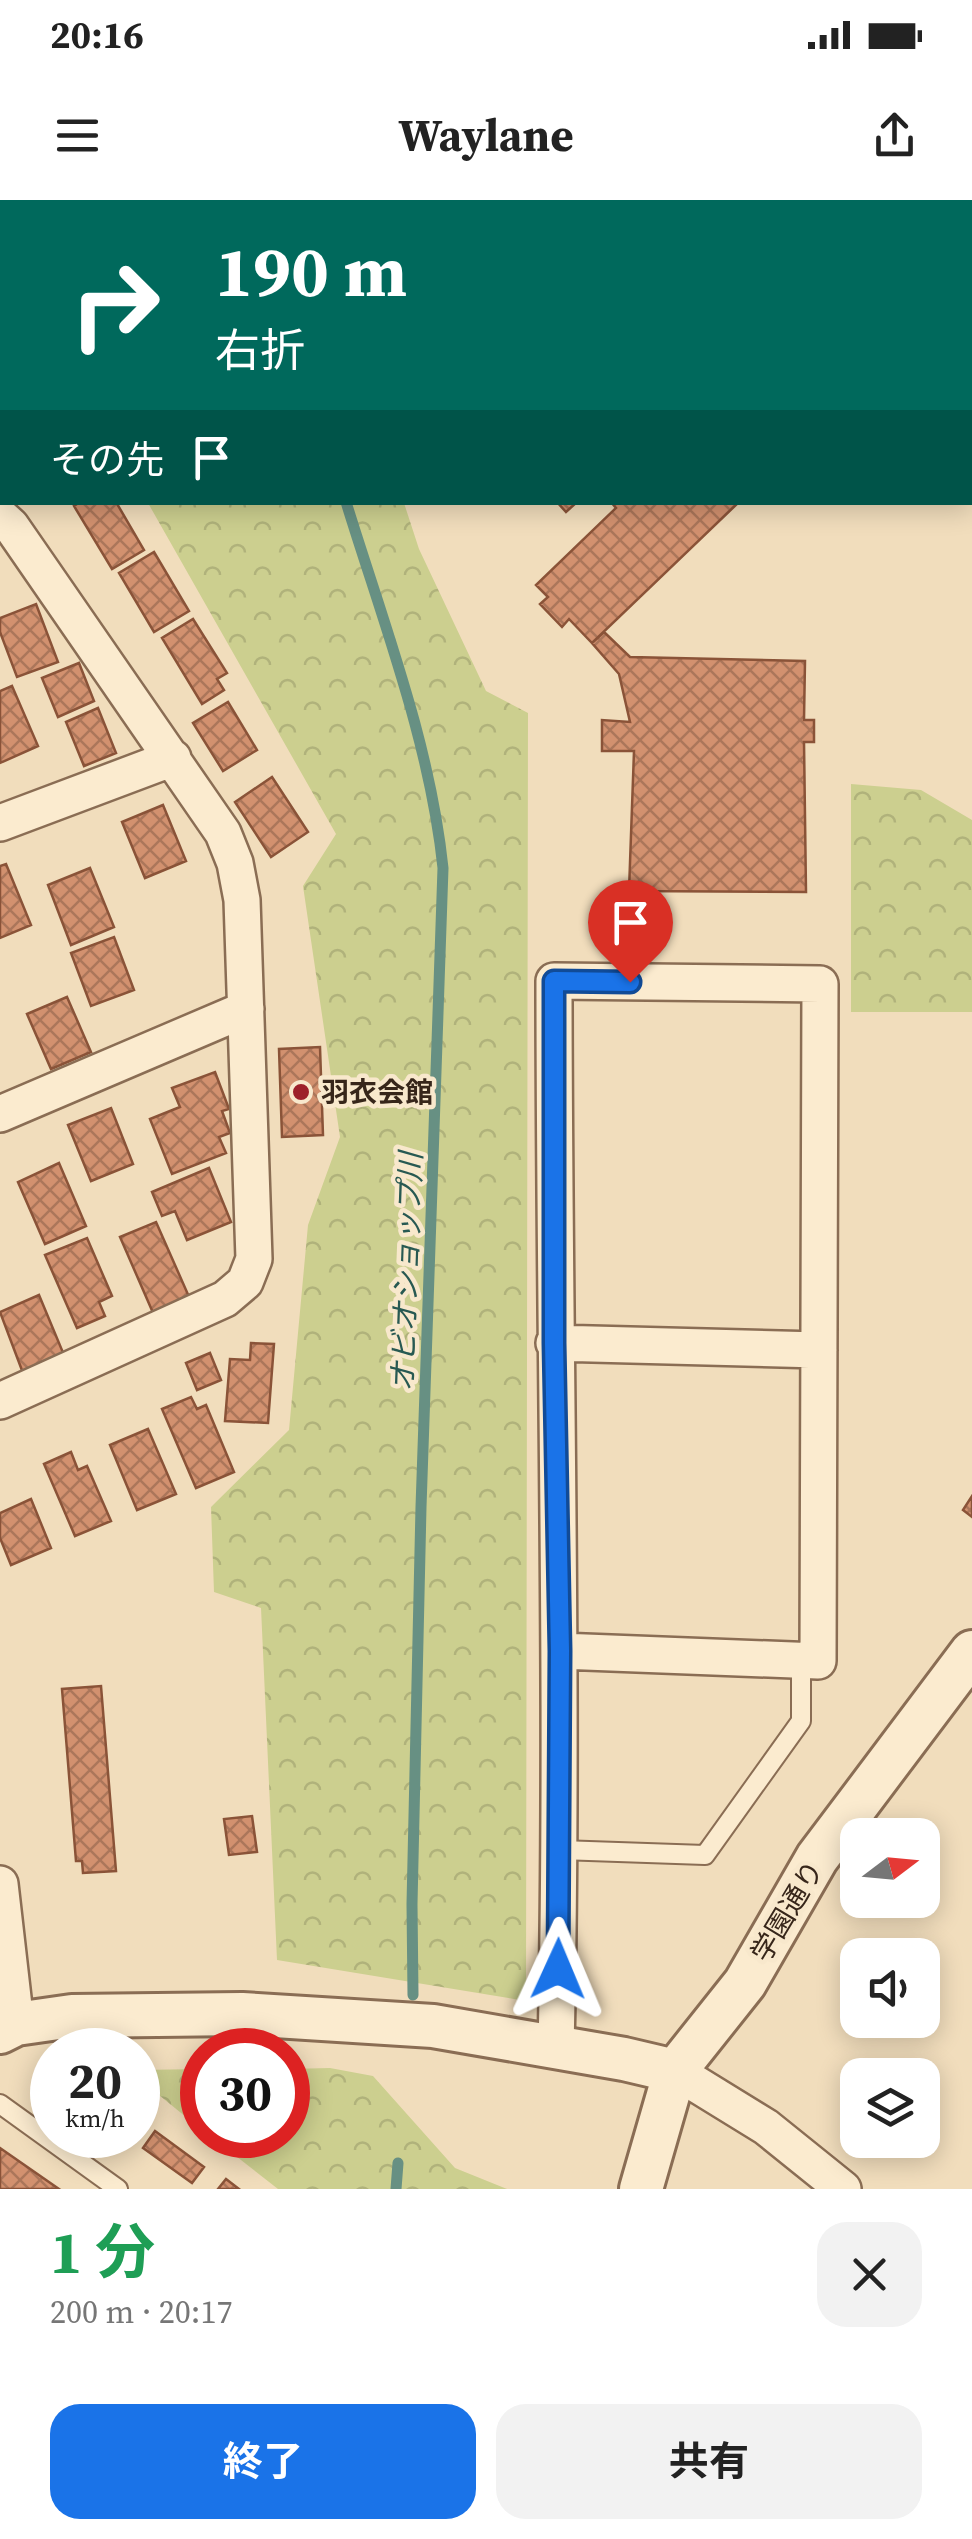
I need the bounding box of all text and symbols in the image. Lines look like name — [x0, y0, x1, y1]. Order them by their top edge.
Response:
text: 20:16 — [50, 9, 144, 61]
text: Waylane — [398, 104, 574, 166]
icon: menu — [50, 108, 105, 163]
icon: share — [867, 108, 922, 163]
text: 190 m — [215, 223, 407, 319]
icon: right — [50, 240, 180, 370]
text: 右折 — [215, 319, 305, 381]
icon: arrive — [184, 430, 239, 485]
text: その先 — [50, 434, 164, 486]
pin — [588, 880, 673, 983]
icon: arrive — [603, 895, 658, 950]
place label: 羽衣会館 — [321, 1073, 433, 1111]
marker: 羽衣会館 — [290, 1081, 312, 1103]
water label: オビオショップ川 — [382, 1148, 431, 1393]
north arrow — [840, 1818, 940, 1918]
map controls — [840, 1818, 940, 2158]
street label: 学園通り — [742, 1853, 832, 1969]
position arrow — [506, 1917, 610, 2021]
button: sound — [840, 1938, 940, 2038]
speed limit sign: 30 — [180, 2028, 310, 2158]
text: 20 — [68, 2046, 122, 2115]
button: layers — [840, 2058, 940, 2158]
text: km/h — [65, 2101, 125, 2135]
text: 1 分 — [50, 2211, 155, 2293]
button: close — [817, 2222, 922, 2327]
text: 200 m · 20:17 — [50, 2290, 232, 2334]
button: 終了 — [50, 2404, 476, 2519]
button: 共有 — [496, 2404, 922, 2519]

